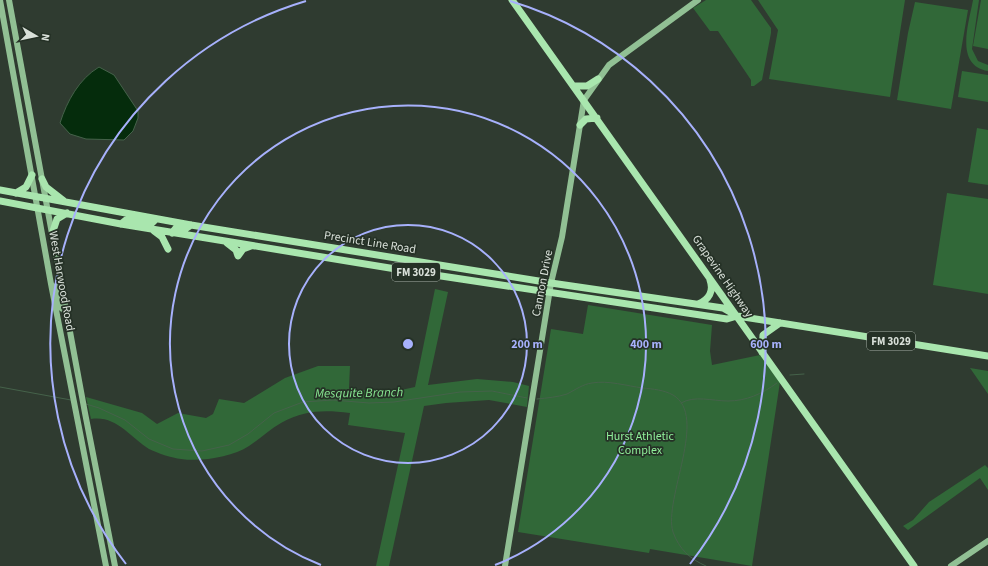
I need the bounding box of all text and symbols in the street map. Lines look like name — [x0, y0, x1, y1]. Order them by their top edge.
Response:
north arrow — [16, 16, 56, 56]
text: N — [37, 33, 53, 42]
street label: Precinct Line Road — [323, 227, 417, 258]
street label: West Harwood Road — [44, 230, 79, 332]
street label: Grapevine Highway — [688, 232, 758, 321]
street label: Cannon Drive — [528, 248, 557, 318]
road number: FM 3029 — [392, 263, 440, 281]
road number: FM 3029 — [867, 332, 915, 350]
text: 200 m — [511, 336, 543, 353]
text: 400 m — [630, 336, 662, 353]
text: 600 m — [750, 336, 782, 353]
centre of rings — [401, 337, 415, 351]
water label: Mesquite Branch — [315, 383, 404, 403]
park label: Hurst Athletic Complex — [606, 428, 675, 459]

